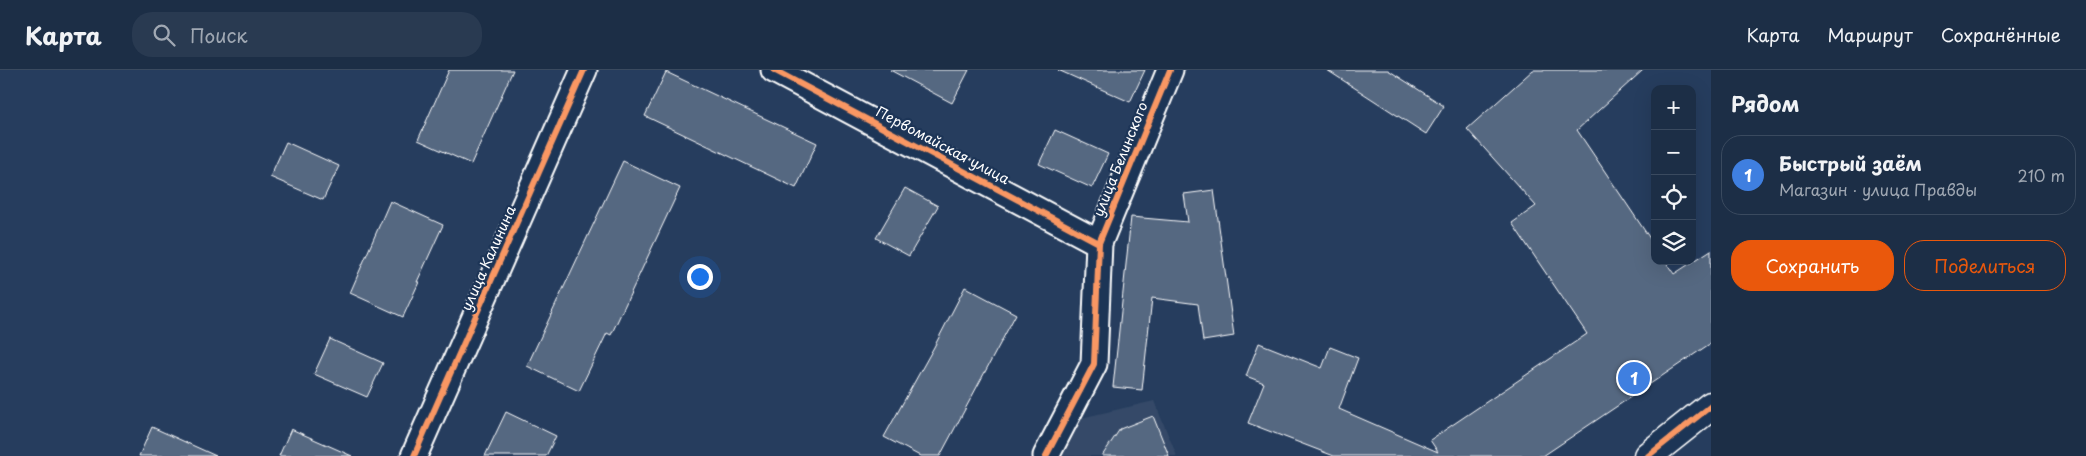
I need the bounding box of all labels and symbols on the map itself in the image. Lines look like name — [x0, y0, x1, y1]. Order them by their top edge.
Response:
street label: улица Белинского — [1087, 98, 1153, 220]
street label: Первомайская улица — [873, 101, 1014, 189]
street label: улица Калинина — [455, 202, 521, 314]
your location — [687, 264, 713, 290]
pin: 1 — [1618, 359, 1650, 397]

